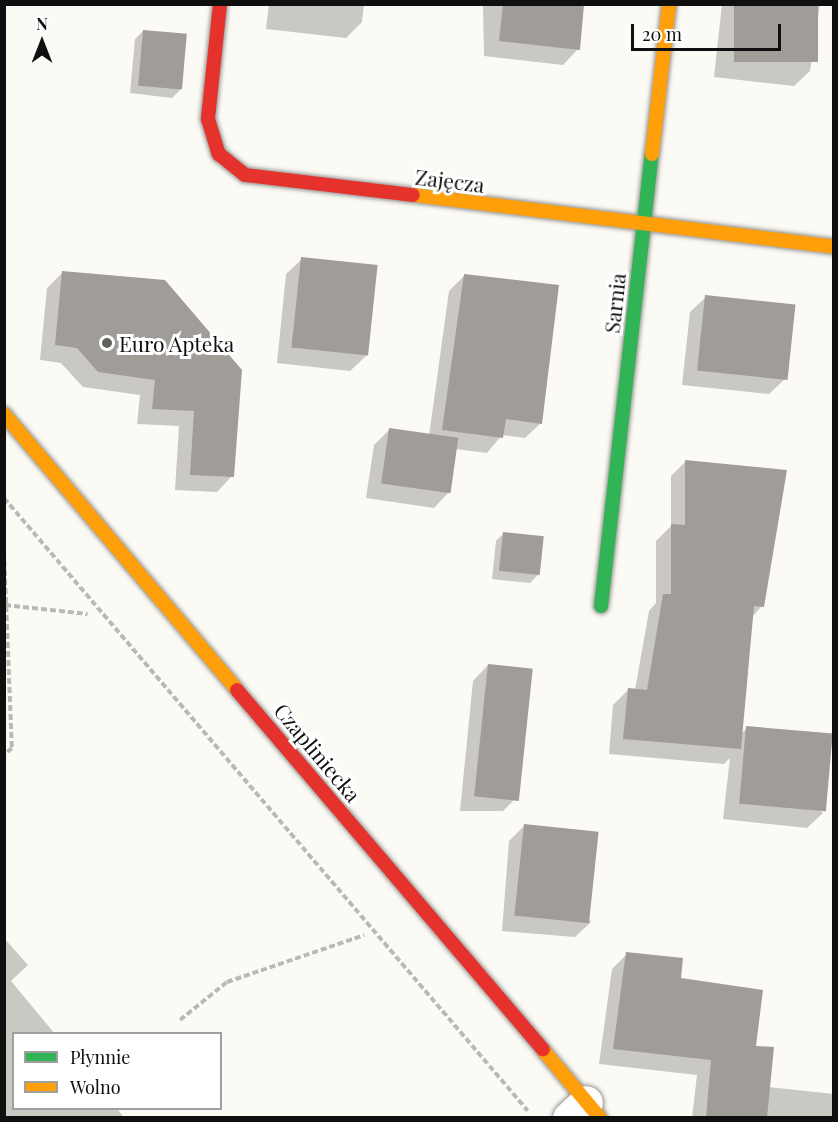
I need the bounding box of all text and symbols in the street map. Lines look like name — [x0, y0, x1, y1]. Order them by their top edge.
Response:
north arrow — [12, 12, 72, 72]
scale bar — [634, 12, 784, 50]
text: N — [36, 13, 48, 34]
text: 20 m — [642, 22, 682, 46]
street label: Zajęcza — [414, 163, 486, 197]
street label: Sarnia — [598, 272, 630, 334]
place label: Euro Apteka — [119, 330, 235, 356]
marker: Euro Apteka — [100, 336, 114, 350]
street label: Czapliniecka — [270, 698, 366, 806]
legend — [12, 1032, 222, 1110]
text: Płynnie — [70, 1045, 130, 1069]
text: Wolno — [70, 1075, 121, 1099]

